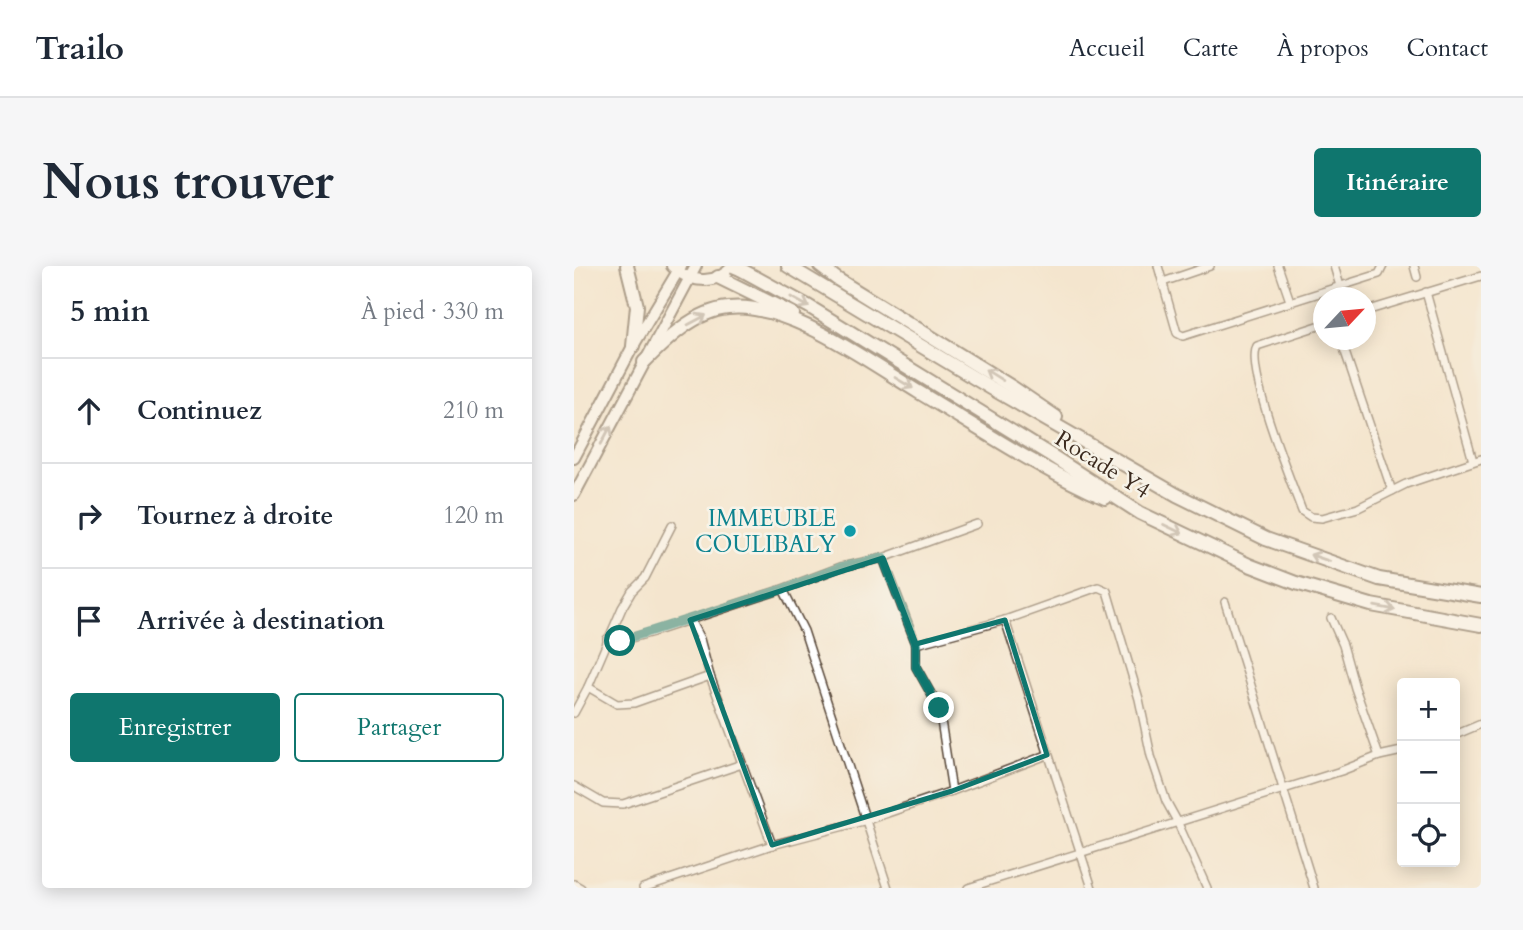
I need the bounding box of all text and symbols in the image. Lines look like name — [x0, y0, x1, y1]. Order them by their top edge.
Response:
text: Trailo — [35, 26, 124, 71]
text: Accueil — [1069, 32, 1145, 65]
text: Carte — [1183, 32, 1239, 65]
text: À propos — [1277, 32, 1369, 65]
text: Contact — [1407, 32, 1488, 65]
button: Itinéraire — [1314, 148, 1481, 217]
text: Nous trouver — [42, 149, 334, 216]
north arrow — [1313, 287, 1376, 350]
text: 5 min — [70, 291, 150, 332]
one-way arrow — [789, 295, 809, 309]
text: À pied · 330 m — [361, 296, 504, 327]
one-way arrow — [686, 313, 707, 326]
one-way arrow — [985, 368, 1004, 383]
one-way arrow — [893, 376, 913, 390]
icon: ahead — [70, 392, 108, 430]
text: Continuez — [137, 393, 262, 428]
text: 210 m — [443, 395, 504, 426]
street label: Rocade Y4 — [1049, 423, 1156, 506]
one-way arrow — [599, 425, 613, 445]
icon: right — [70, 497, 108, 535]
text: Tournez à droite — [137, 498, 333, 533]
text: 120 m — [443, 500, 504, 531]
place label: IMMEUBLE COULIBALY — [695, 503, 837, 560]
one-way arrow — [1162, 522, 1183, 536]
marker: IMMEUBLE COULIBALY — [842, 523, 858, 539]
one-way arrow — [1309, 551, 1331, 563]
icon: arrive — [70, 602, 108, 640]
one-way arrow — [1373, 602, 1396, 615]
text: Arrivée à destination — [137, 603, 385, 638]
route start — [604, 625, 635, 656]
map controls — [1397, 678, 1460, 867]
button: + — [1397, 678, 1460, 741]
route end — [923, 692, 954, 723]
button: Enregistrer — [70, 693, 280, 762]
button: Partager — [294, 693, 504, 762]
button: − — [1397, 741, 1460, 804]
button: locate — [1397, 804, 1460, 867]

